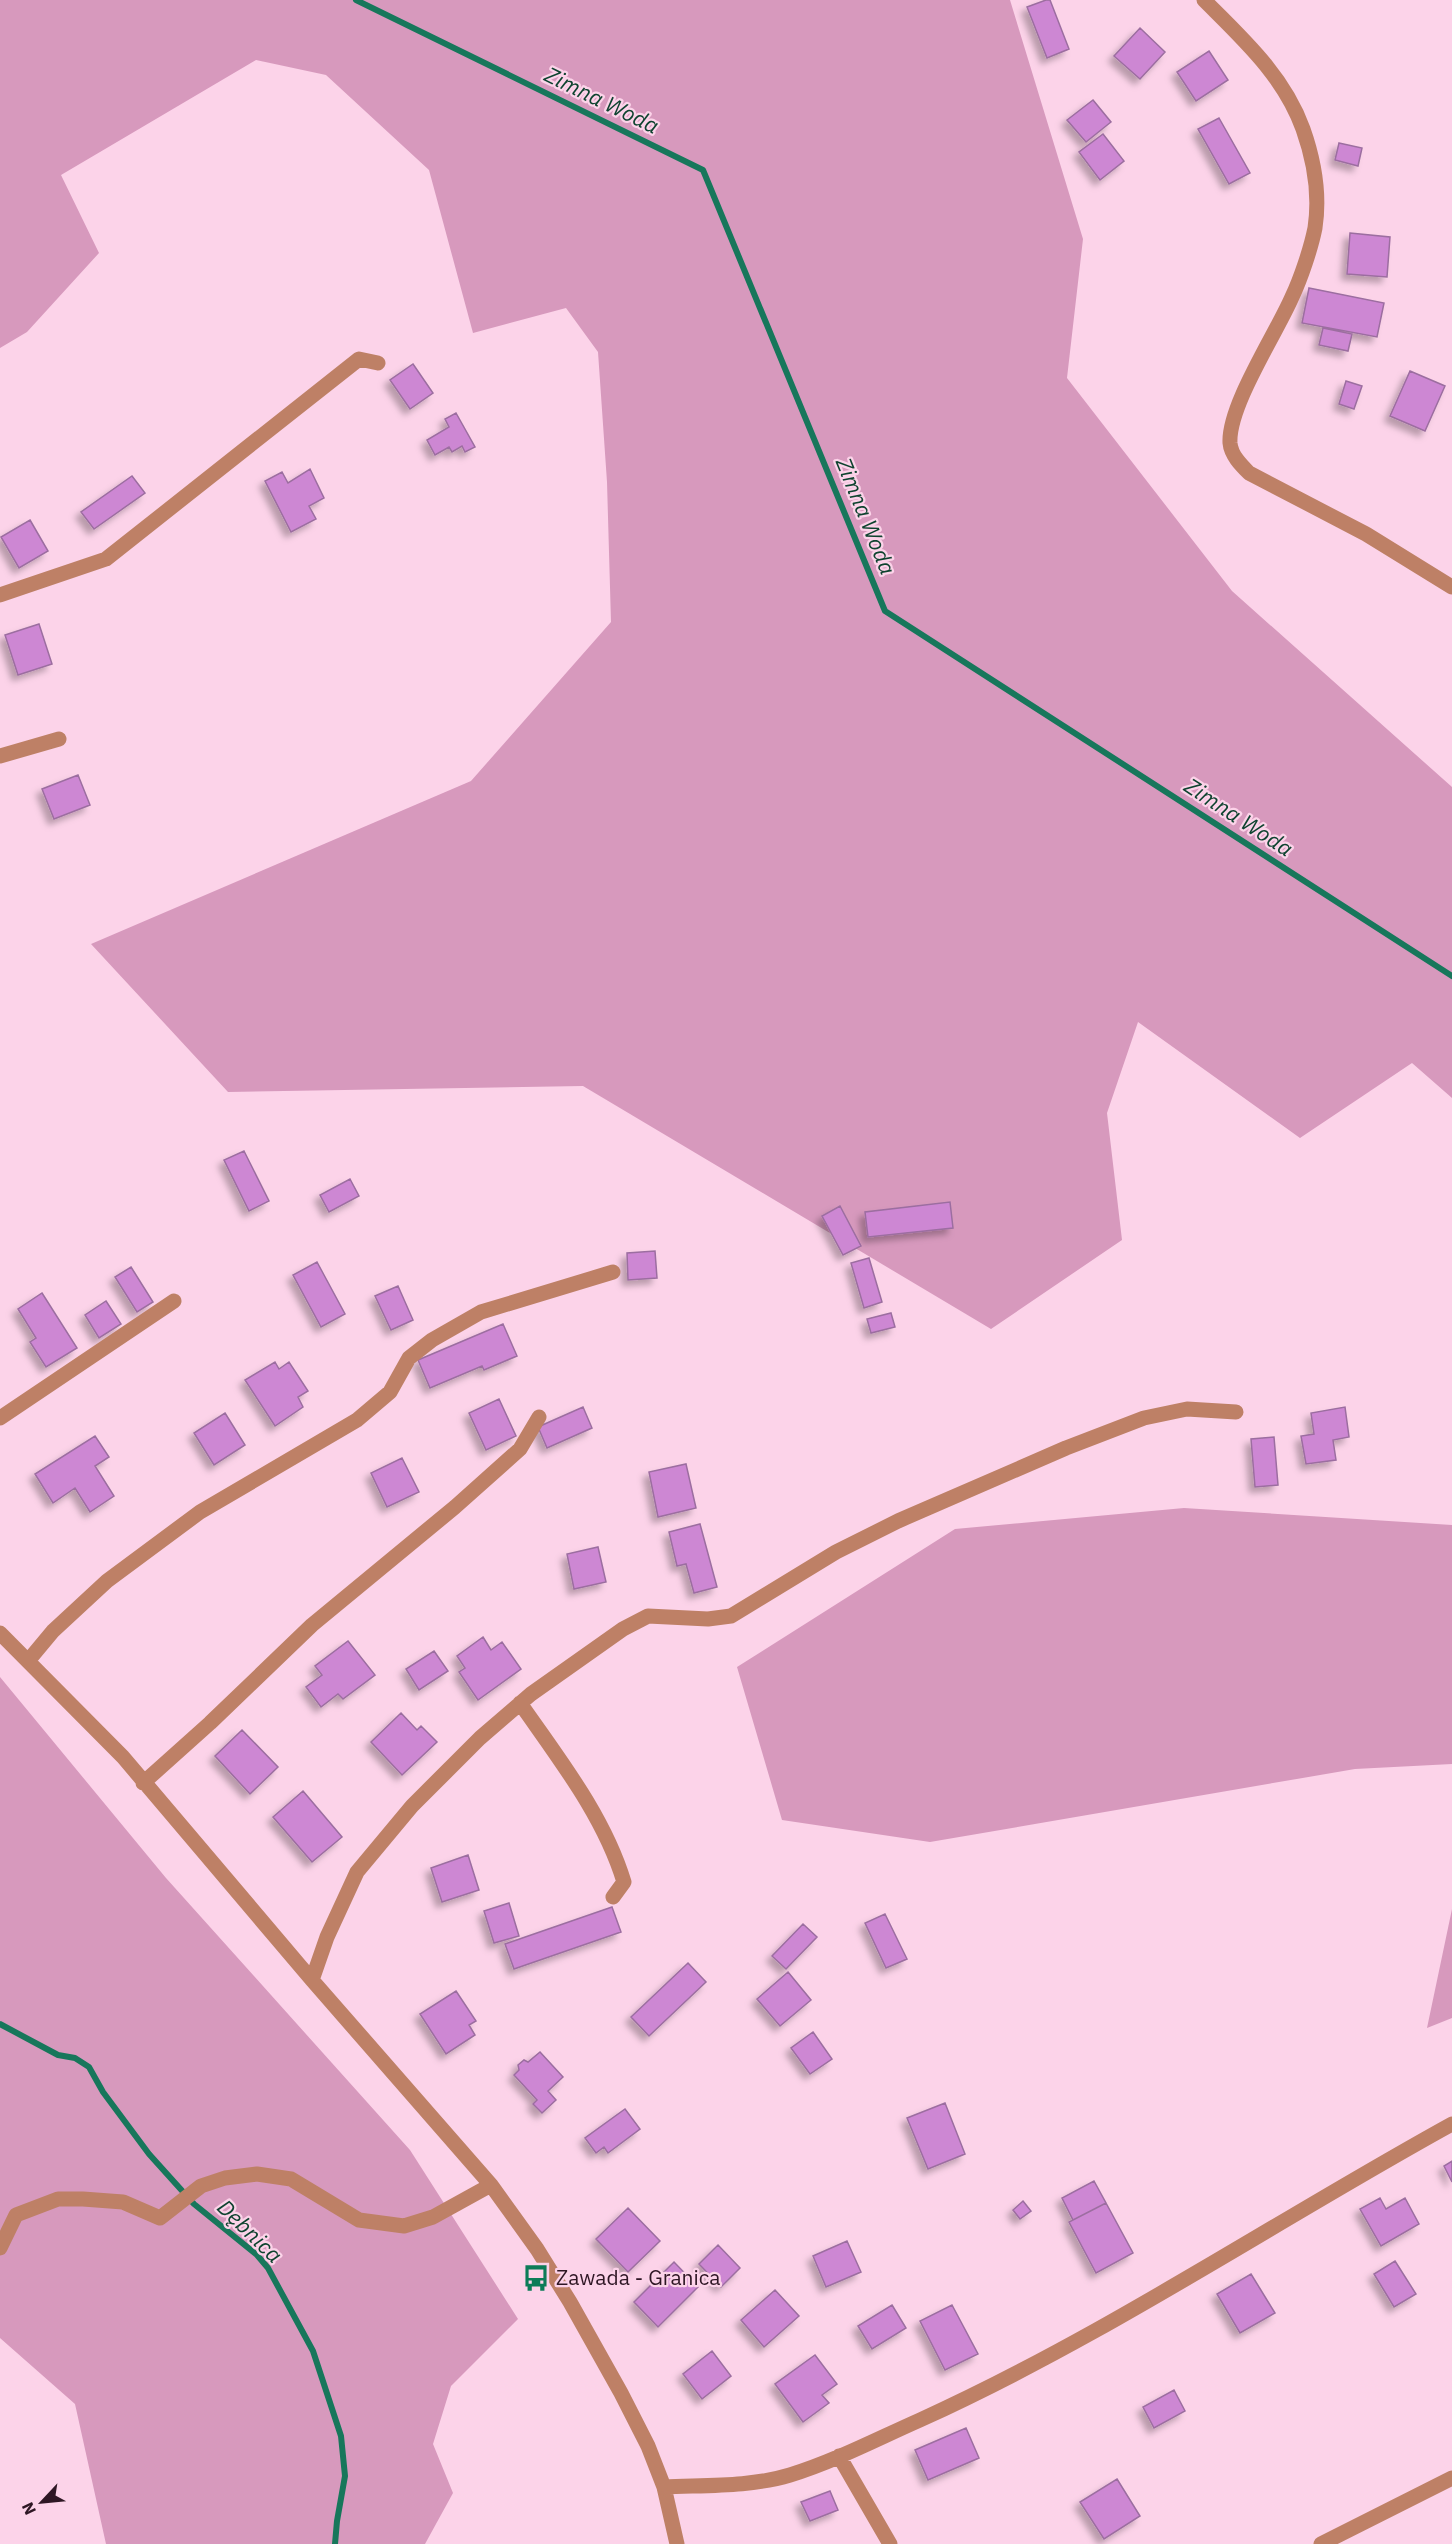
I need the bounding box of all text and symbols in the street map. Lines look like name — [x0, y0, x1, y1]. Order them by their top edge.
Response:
water label: Zimna Woda — [539, 59, 664, 140]
water label: Zimna Woda — [829, 452, 903, 579]
water label: Zimna Woda — [1179, 770, 1299, 862]
water label: Dębnica — [212, 2192, 289, 2269]
bus stop icon: Zawada - Granica — [521, 2263, 551, 2293]
place label: Zawada - Granica — [556, 2263, 721, 2291]
north arrow — [12, 2472, 72, 2532]
text: N — [17, 2499, 40, 2518]

